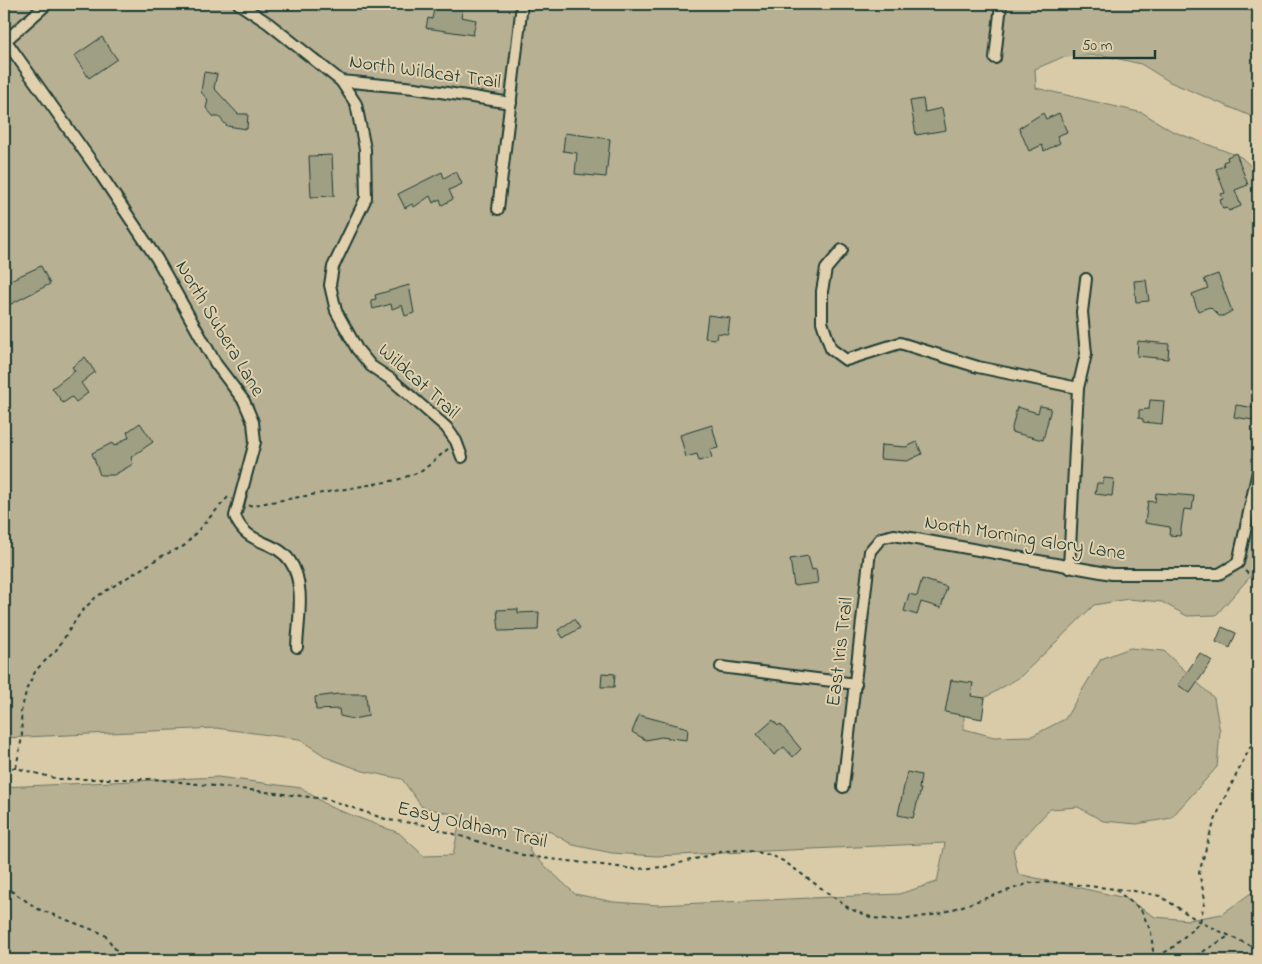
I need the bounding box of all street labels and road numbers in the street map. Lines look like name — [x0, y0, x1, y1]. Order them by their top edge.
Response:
street label: North Wildcat Trail — [347, 48, 503, 98]
street label: North Subera Lane — [167, 255, 271, 403]
street label: Wildcat Trail — [371, 337, 465, 427]
street label: North Morning Glory Lane — [922, 509, 1128, 570]
street label: East Iris Trail — [820, 596, 862, 708]
street label: Easy Oldham Trail — [394, 795, 550, 857]

